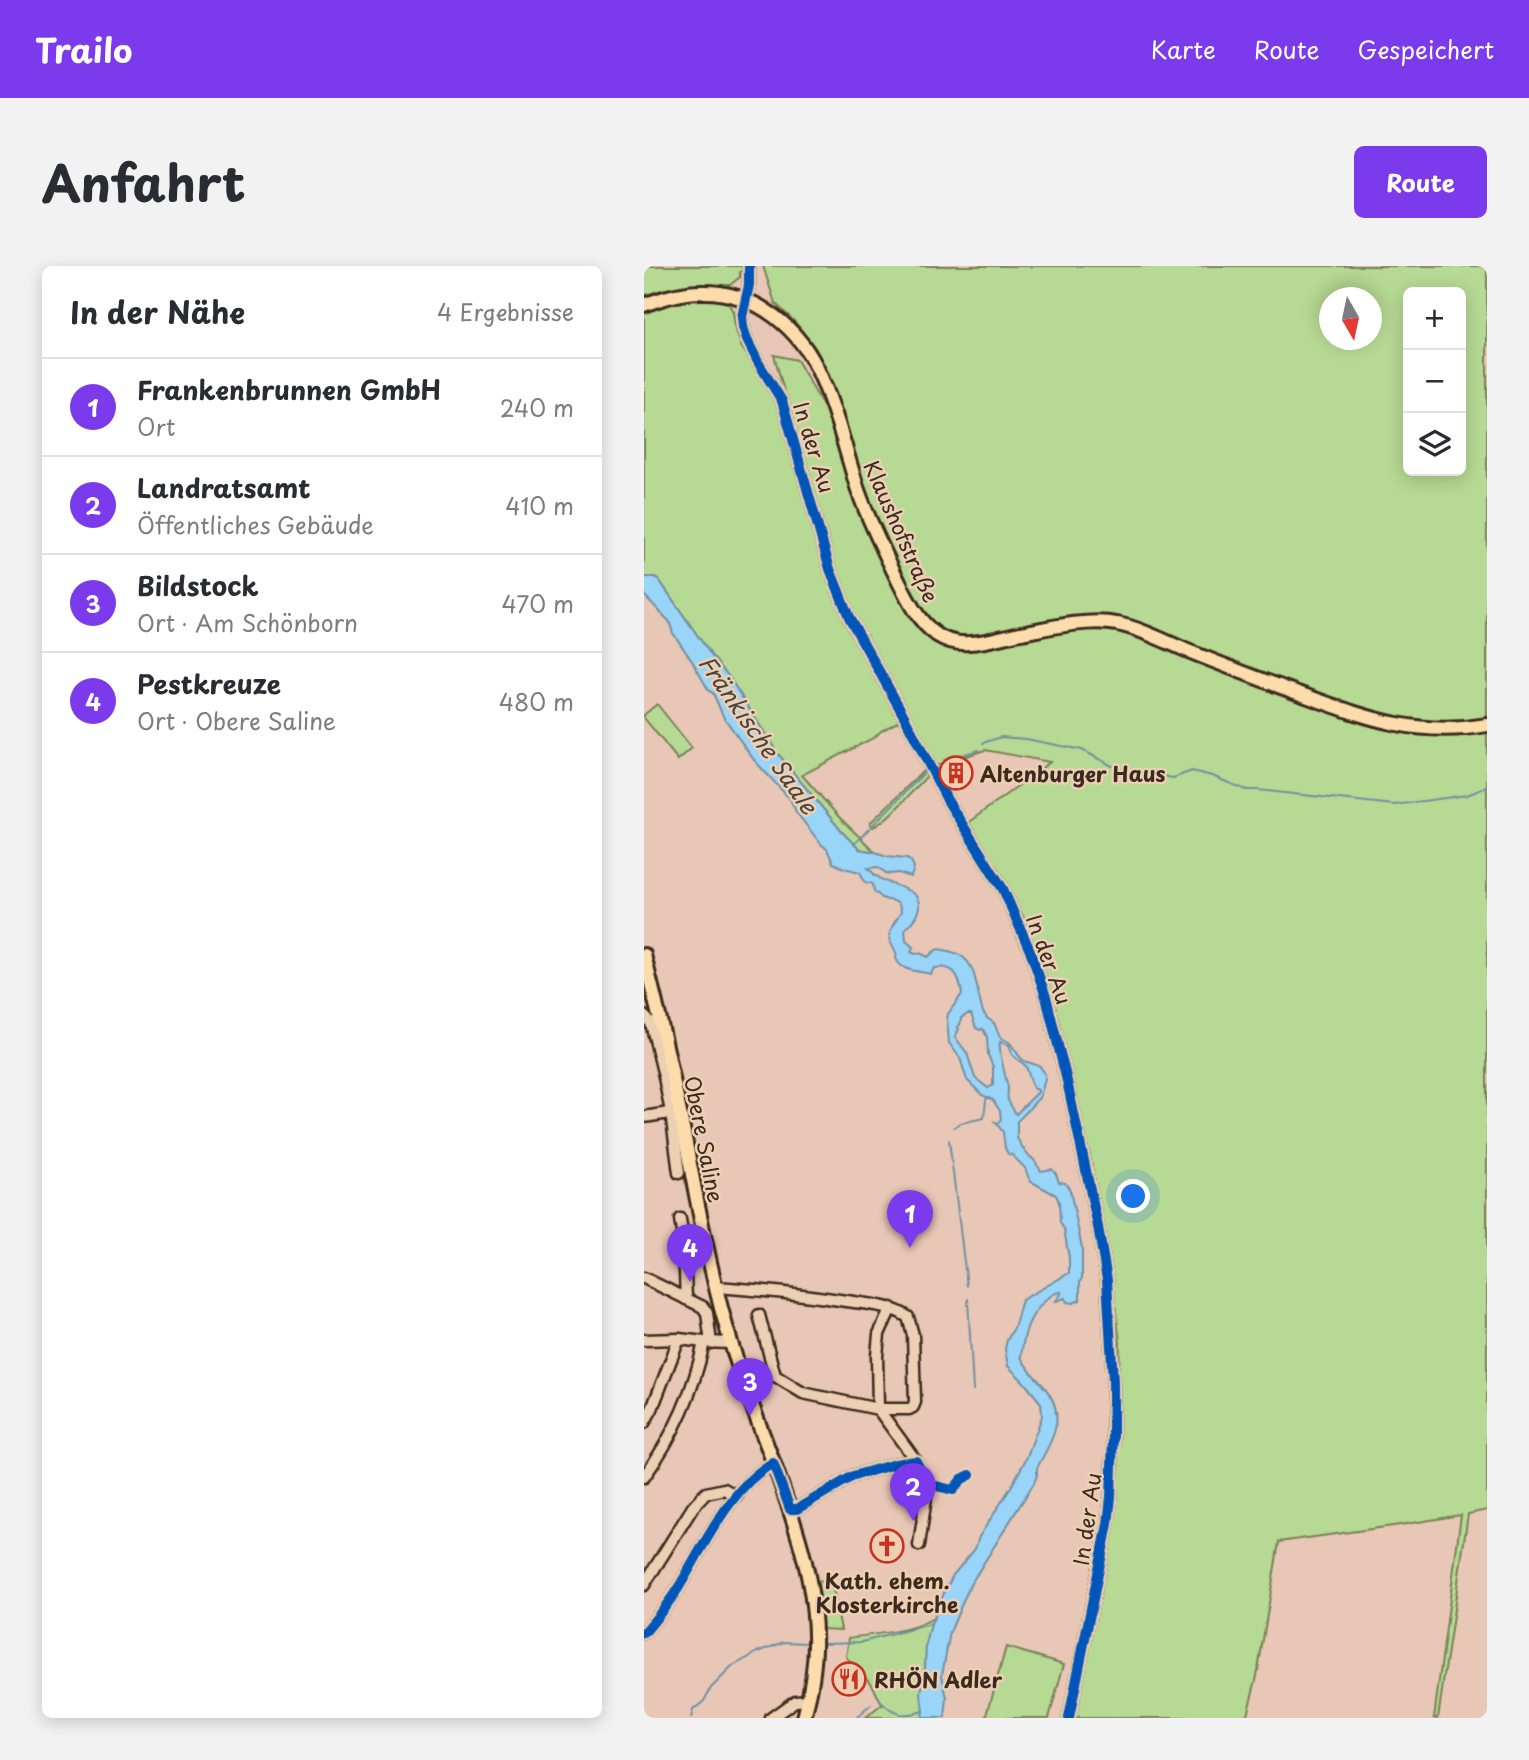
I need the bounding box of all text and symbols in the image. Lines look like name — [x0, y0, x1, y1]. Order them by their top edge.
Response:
text: Trailo — [35, 24, 132, 74]
text: Karte — [1151, 31, 1216, 67]
text: Route — [1254, 31, 1320, 67]
text: Gespeichert — [1358, 31, 1494, 67]
text: Anfahrt — [42, 145, 245, 219]
button: Route — [1354, 146, 1487, 218]
north arrow — [1319, 287, 1382, 350]
map controls — [1403, 287, 1466, 476]
button: + — [1403, 287, 1466, 350]
text: In der Nähe — [70, 289, 245, 334]
text: 4 Ergebnisse — [437, 294, 574, 329]
button: − — [1403, 350, 1466, 413]
text: Frankenbrunnen GmbH — [137, 370, 441, 409]
text: 1 — [88, 390, 99, 425]
text: 240 m — [500, 390, 574, 425]
street label: In der Au — [786, 398, 844, 496]
text: Ort — [137, 409, 175, 444]
button: layers — [1403, 413, 1466, 476]
street label: Klaushofstraße — [856, 455, 948, 607]
text: Landratsamt — [137, 468, 311, 507]
text: 2 — [85, 488, 101, 523]
text: 410 m — [505, 488, 574, 523]
text: Öffentliches Gebäude — [137, 507, 374, 542]
text: Bildstock — [137, 566, 259, 605]
text: 3 — [85, 586, 101, 621]
text: 470 m — [501, 586, 574, 621]
text: Ort · Am Schönborn — [137, 605, 358, 640]
water label: Fränkische Saale — [691, 647, 828, 822]
text: Pestkreuze — [137, 664, 281, 703]
text: 4 — [85, 684, 101, 719]
text: 480 m — [499, 684, 574, 719]
text: Ort · Obere Saline — [137, 703, 336, 738]
building icon: Altenburger Haus — [937, 754, 975, 792]
place label: Altenburger Haus — [980, 757, 1166, 789]
street label: In der Au — [1019, 910, 1081, 1008]
street label: Obere Saline — [677, 1073, 733, 1205]
your location — [1116, 1179, 1150, 1213]
pin: 1 — [887, 1190, 933, 1248]
pin: 4 — [667, 1224, 713, 1282]
pin: 3 — [727, 1358, 773, 1416]
pin: 2 — [890, 1463, 936, 1521]
street label: In der Au — [1064, 1470, 1108, 1568]
church icon: Kath. ehem. Klosterkirche — [868, 1527, 906, 1565]
place label: Kath. ehem. Klosterkirche — [816, 1564, 958, 1620]
restaurant icon: RHÖN Adler — [830, 1660, 868, 1698]
place label: RHÖN Adler — [874, 1663, 1002, 1695]

